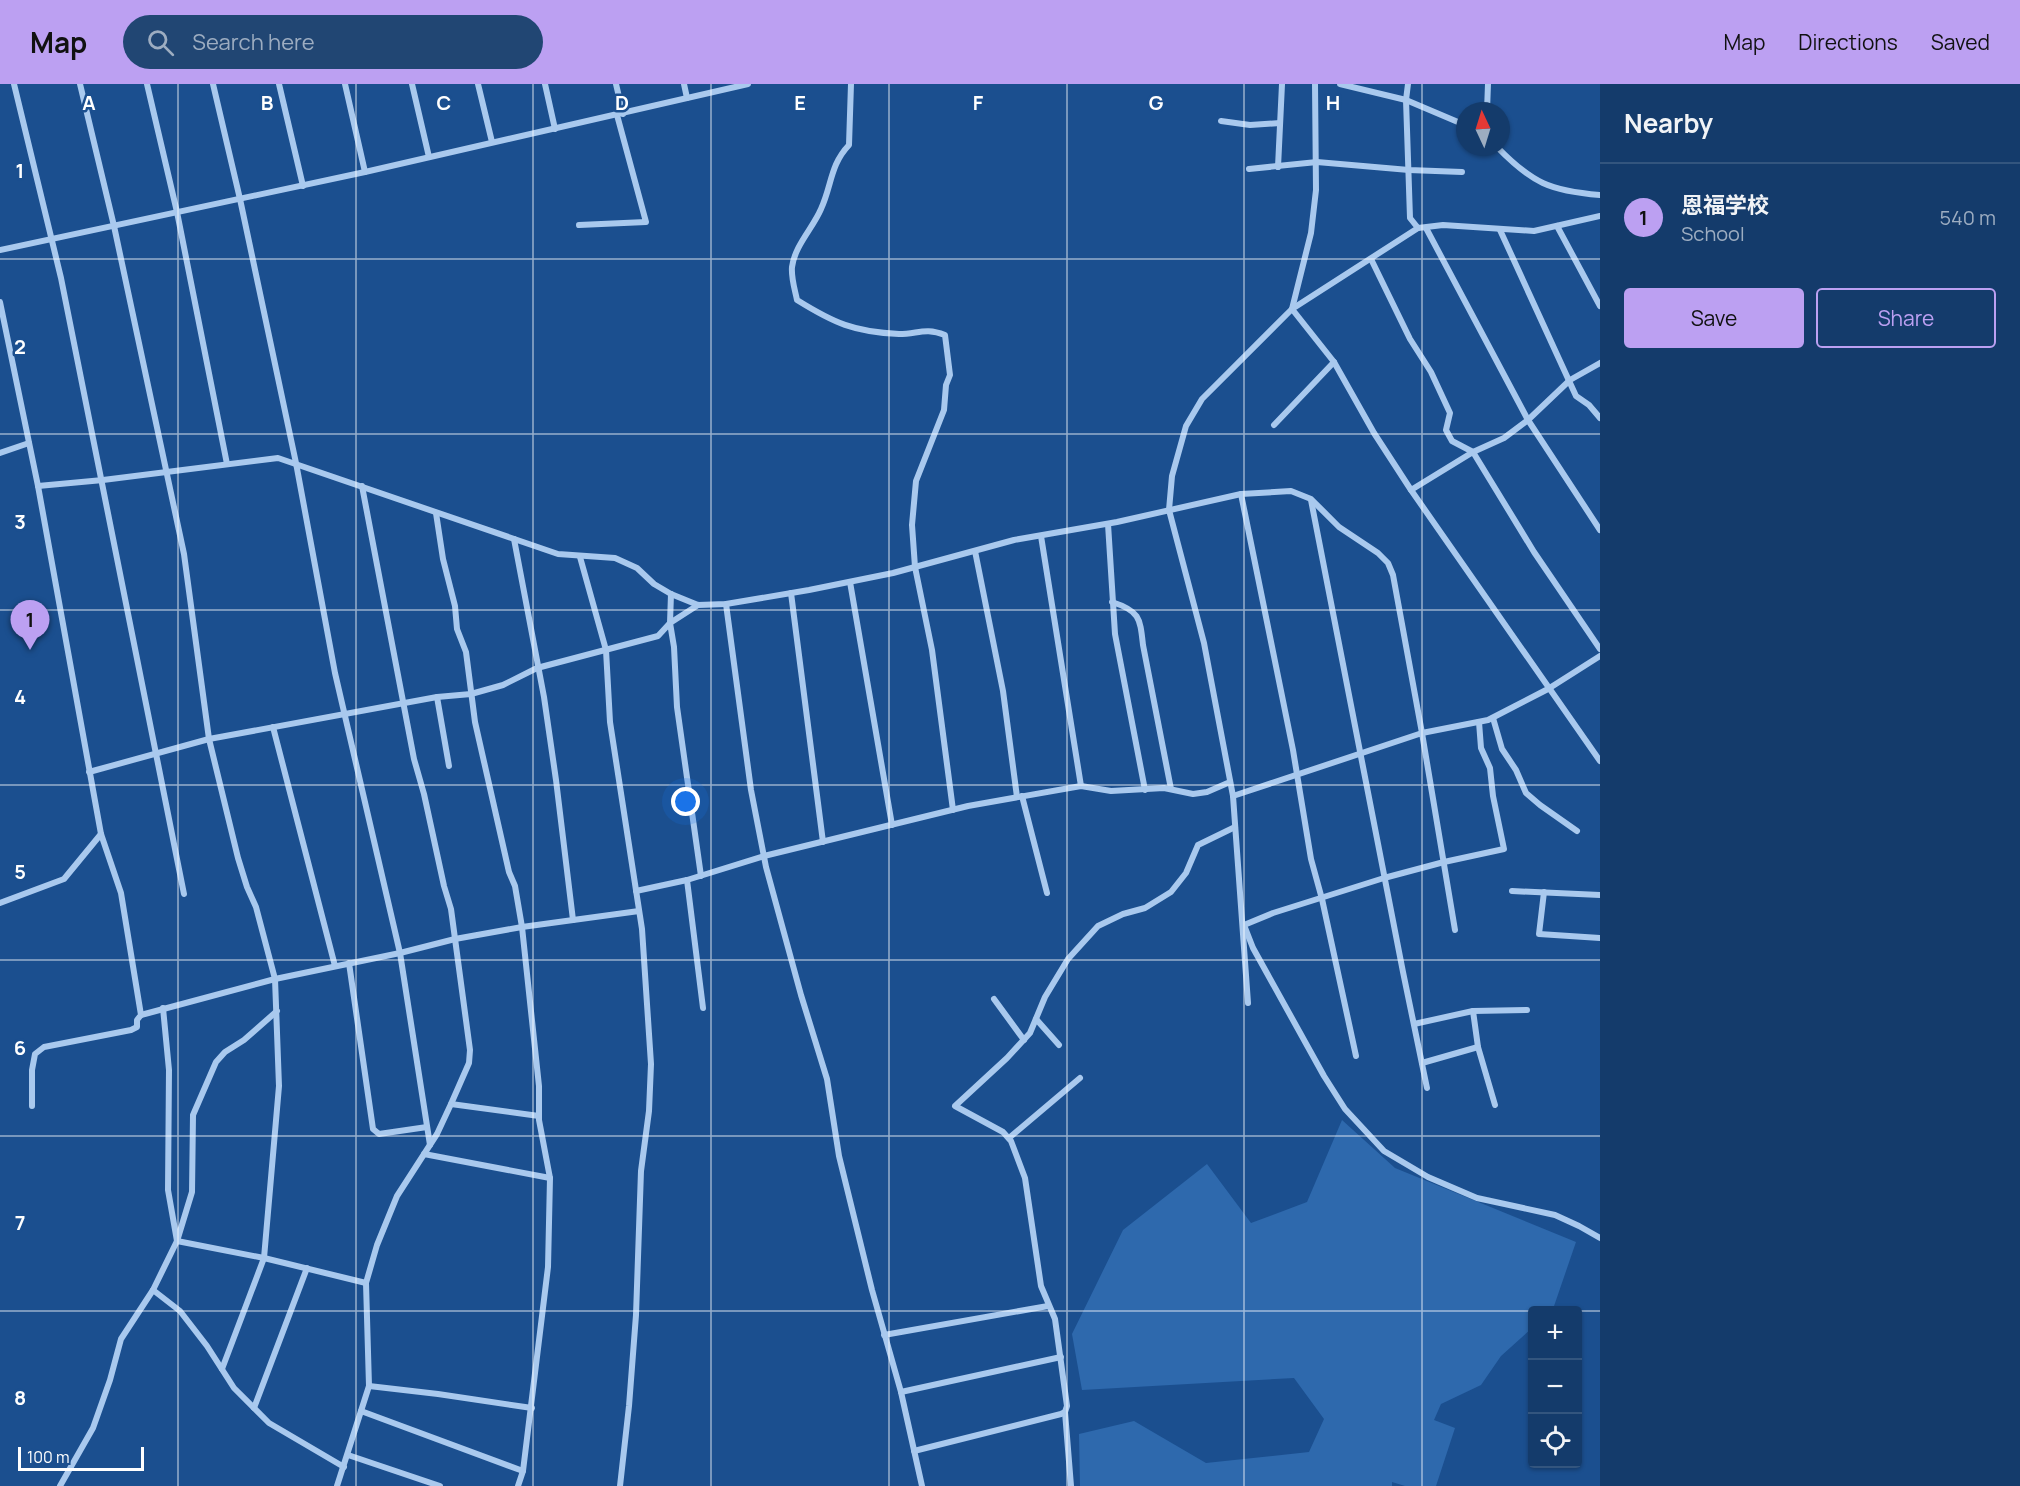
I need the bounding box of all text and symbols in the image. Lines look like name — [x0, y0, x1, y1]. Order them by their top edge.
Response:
search box — [123, 15, 543, 69]
text: Map — [30, 23, 87, 61]
icon: search — [144, 26, 177, 59]
text: Search here — [192, 27, 315, 57]
text: Map — [1724, 28, 1765, 56]
text: Directions — [1798, 28, 1898, 56]
text: Saved — [1931, 28, 1990, 56]
text: A — [82, 89, 96, 116]
text: B — [261, 89, 274, 116]
text: C — [437, 89, 451, 116]
text: D — [615, 89, 629, 116]
text: E — [794, 89, 806, 116]
text: F — [973, 89, 984, 116]
text: G — [1149, 89, 1164, 116]
text: H — [1326, 89, 1340, 116]
north arrow — [1456, 102, 1510, 156]
text: Nearby — [1624, 105, 1713, 141]
text: 1 — [16, 157, 24, 184]
text: 恩福学校 — [1681, 190, 1769, 220]
text: 1 — [1639, 204, 1648, 231]
text: 540 m — [1940, 204, 1996, 231]
text: School — [1681, 220, 1745, 247]
button: Save — [1624, 288, 1804, 348]
button: Share — [1816, 288, 1996, 348]
text: 2 — [14, 333, 26, 360]
text: 3 — [14, 508, 26, 535]
pin: 1 — [10, 600, 50, 650]
text: 4 — [14, 683, 26, 710]
your location — [671, 787, 700, 816]
text: 5 — [14, 858, 26, 885]
text: 6 — [14, 1034, 26, 1061]
text: 7 — [15, 1209, 25, 1236]
map controls — [1528, 1306, 1582, 1468]
button: + — [1528, 1306, 1582, 1360]
button: − — [1528, 1360, 1582, 1414]
text: 8 — [14, 1384, 26, 1411]
button: locate — [1528, 1414, 1582, 1468]
scale bar — [18, 1444, 144, 1472]
text: 100 m — [27, 1446, 70, 1468]

